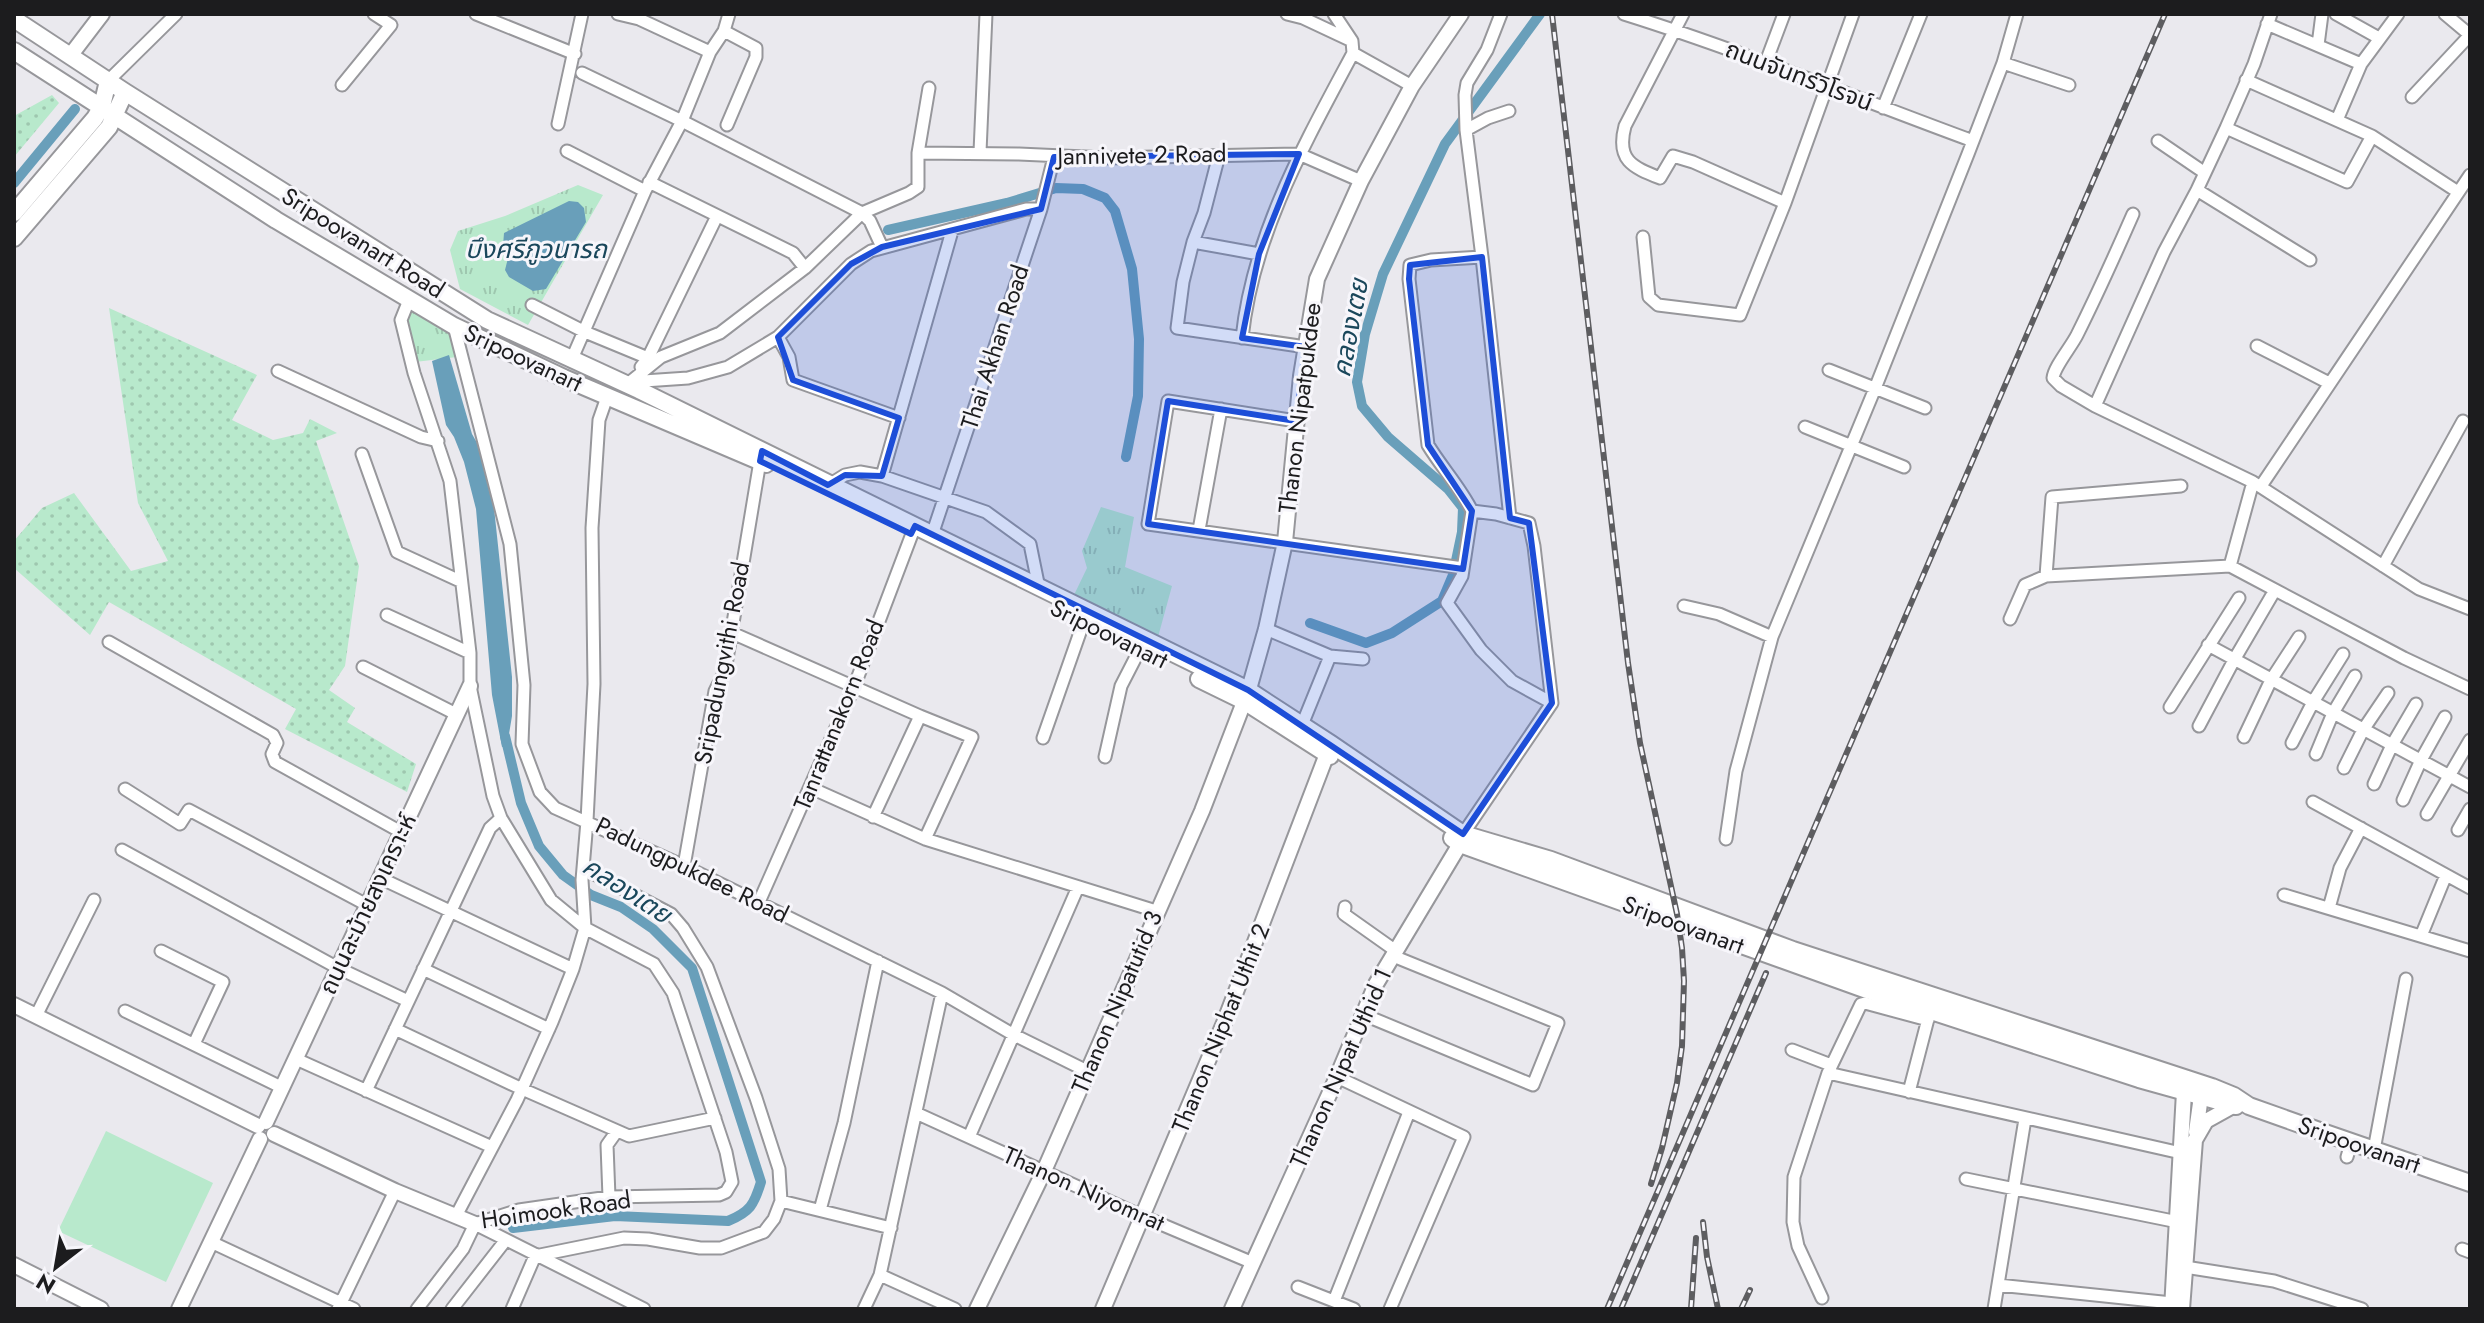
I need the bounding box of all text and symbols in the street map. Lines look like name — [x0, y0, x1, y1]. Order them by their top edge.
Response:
street label: ถนนจันทร์วิโรจน์ — [1720, 31, 1878, 120]
street label: Jannivete 2 Road — [1054, 136, 1227, 174]
street label: Sripoovanart Road — [275, 178, 452, 307]
water label: บึงศรีภูวนารถ — [465, 230, 608, 268]
street label: Thai Akhan Road — [951, 260, 1038, 434]
water label: คลองเตย — [1322, 274, 1378, 380]
street label: Thanon Nipatpukdee — [1269, 301, 1330, 515]
street label: Sripoovanart — [458, 315, 589, 400]
street label: Sripadungvithi Road — [685, 559, 758, 767]
street label: Sripoovanart — [1044, 590, 1174, 677]
street label: Tanrattanakorn Road — [784, 614, 893, 815]
street label: ถนนละม้ายสงเคราะห์ — [310, 807, 425, 1000]
street label: Padungpukdee Road — [590, 808, 795, 931]
water label: คลองเตย — [575, 847, 680, 934]
street label: Sripoovanart — [1617, 886, 1749, 963]
street label: Thanon Nipatutid 3 — [1062, 905, 1171, 1098]
street label: Thanon Niphat Uthit 2 — [1163, 918, 1278, 1138]
street label: Thanon Nipat Uthid 1 — [1281, 962, 1400, 1173]
street label: Sripoovanart — [2293, 1107, 2425, 1182]
street label: Thanon Niyomrat — [998, 1137, 1171, 1240]
street label: Hoimook Road — [479, 1182, 633, 1237]
north arrow — [16, 1227, 96, 1307]
text: N — [30, 1266, 61, 1302]

